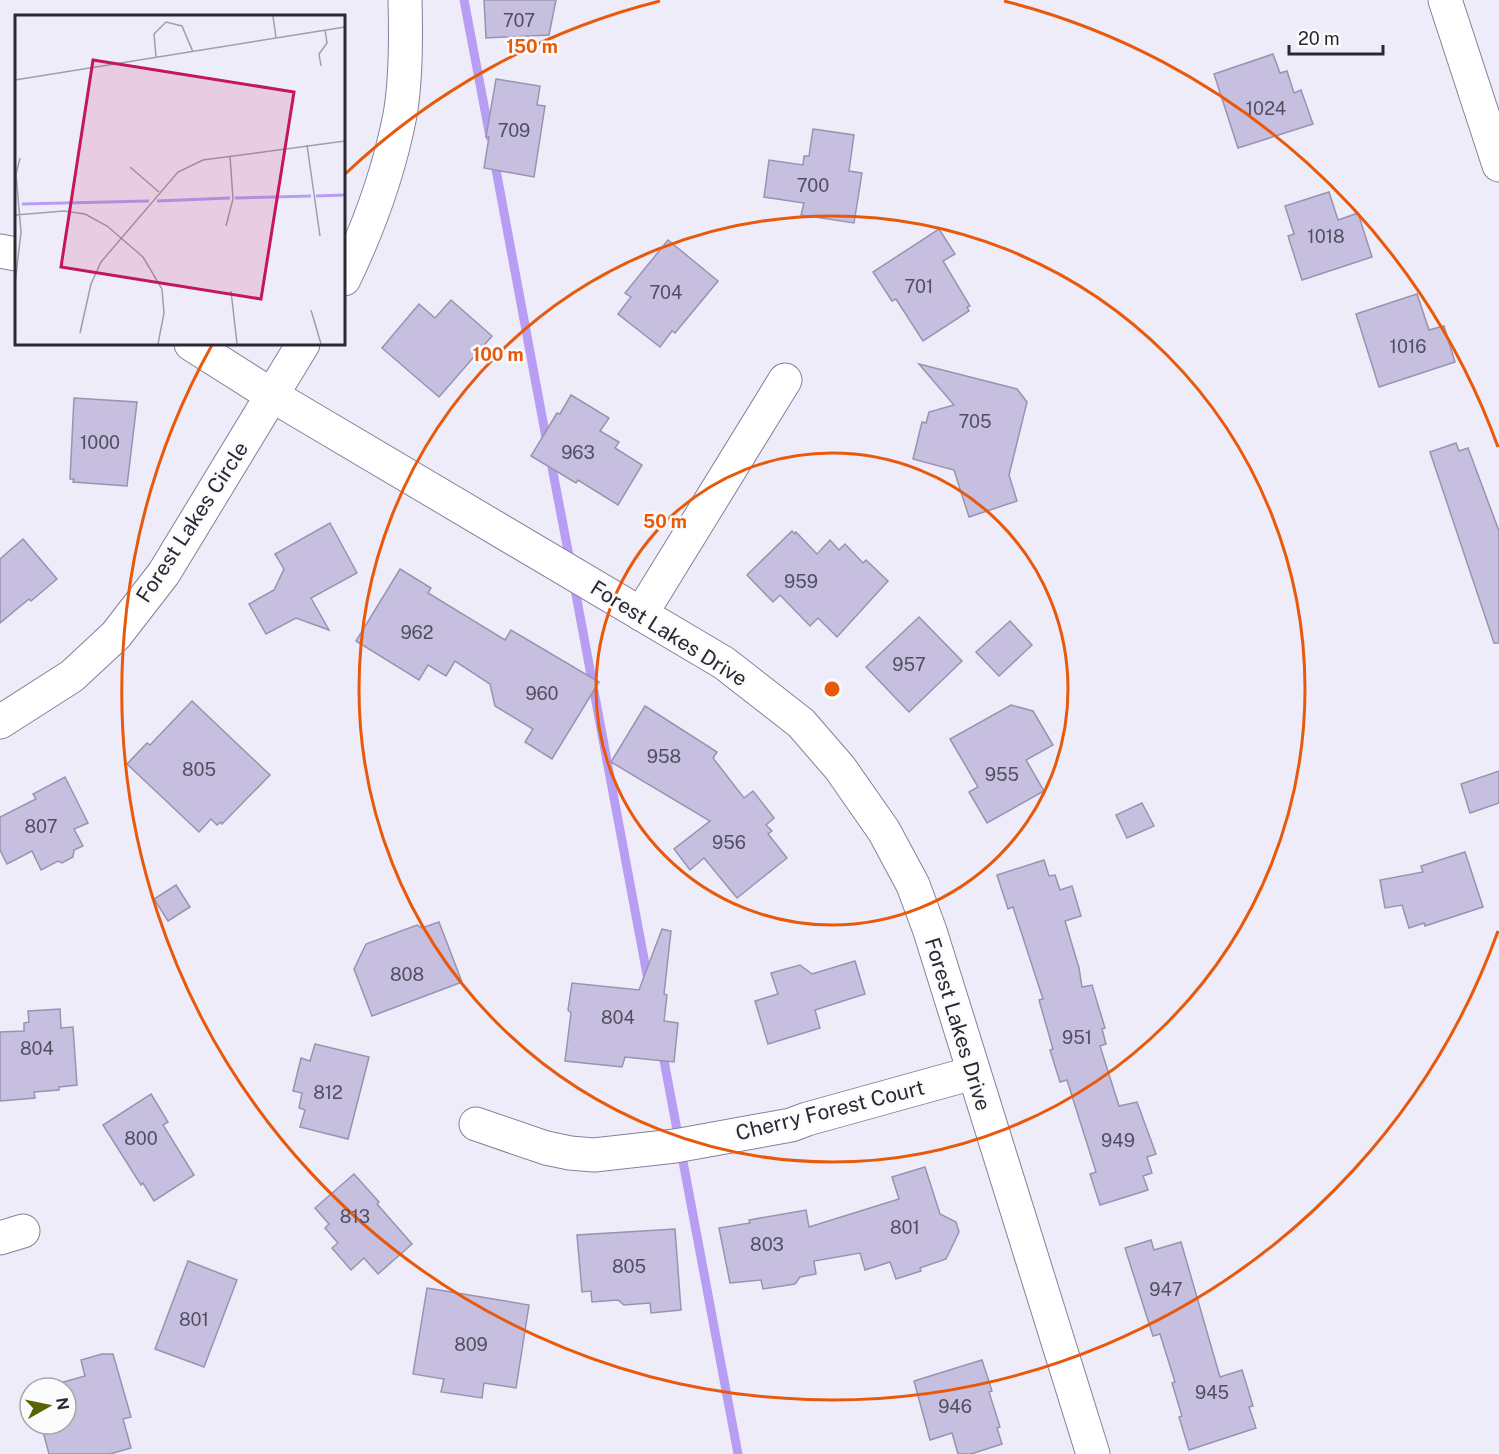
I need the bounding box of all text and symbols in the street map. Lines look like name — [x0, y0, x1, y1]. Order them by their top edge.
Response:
house number: 707 — [503, 10, 535, 31]
inset map — [15, 15, 345, 345]
scale bar — [1289, 18, 1384, 56]
text: 20 m — [1298, 28, 1340, 49]
text: 150 m — [506, 36, 558, 57]
house number: 1024 — [1246, 98, 1286, 119]
house number: 709 — [498, 120, 530, 141]
house number: 700 — [797, 175, 829, 196]
house number: 1018 — [1307, 226, 1345, 247]
house number: 701 — [905, 276, 933, 297]
house number: 704 — [650, 282, 682, 303]
house number: 1016 — [1390, 336, 1426, 357]
text: 100 m — [472, 344, 524, 365]
house number: 705 — [959, 411, 992, 432]
house number: 1000 — [80, 432, 120, 453]
street label: Forest Lakes Circle — [131, 437, 253, 607]
house number: 963 — [561, 442, 595, 463]
text: 50 m — [643, 511, 687, 532]
house number: 959 — [784, 571, 818, 592]
street label: Forest Lakes Drive — [586, 575, 752, 691]
house number: 962 — [400, 622, 434, 643]
house number: 957 — [892, 654, 926, 675]
centre of rings — [822, 679, 842, 699]
house number: 960 — [525, 683, 559, 704]
house number: 958 — [647, 746, 681, 767]
house number: 805 — [182, 759, 216, 780]
house number: 955 — [985, 764, 1019, 785]
house number: 807 — [24, 816, 58, 837]
house number: 956 — [712, 832, 746, 853]
street label: Forest Lakes Drive — [920, 934, 996, 1114]
house number: 808 — [390, 964, 424, 985]
house number: 804 — [601, 1007, 635, 1028]
house number: 951 — [1062, 1027, 1092, 1048]
house number: 804 — [20, 1038, 54, 1059]
street label: Cherry Forest Court — [733, 1074, 927, 1146]
house number: 812 — [313, 1082, 343, 1103]
house number: 800 — [124, 1128, 158, 1149]
house number: 949 — [1101, 1130, 1135, 1151]
house number: 813 — [340, 1206, 370, 1227]
house number: 801 — [890, 1217, 920, 1238]
house number: 803 — [750, 1234, 784, 1255]
house number: 805 — [612, 1256, 646, 1277]
house number: 947 — [1149, 1279, 1183, 1300]
house number: 801 — [179, 1309, 209, 1330]
house number: 809 — [454, 1334, 488, 1355]
north arrow — [18, 1376, 78, 1436]
house number: 945 — [1195, 1382, 1229, 1403]
text: N — [52, 1396, 73, 1411]
house number: 946 — [938, 1396, 972, 1417]

